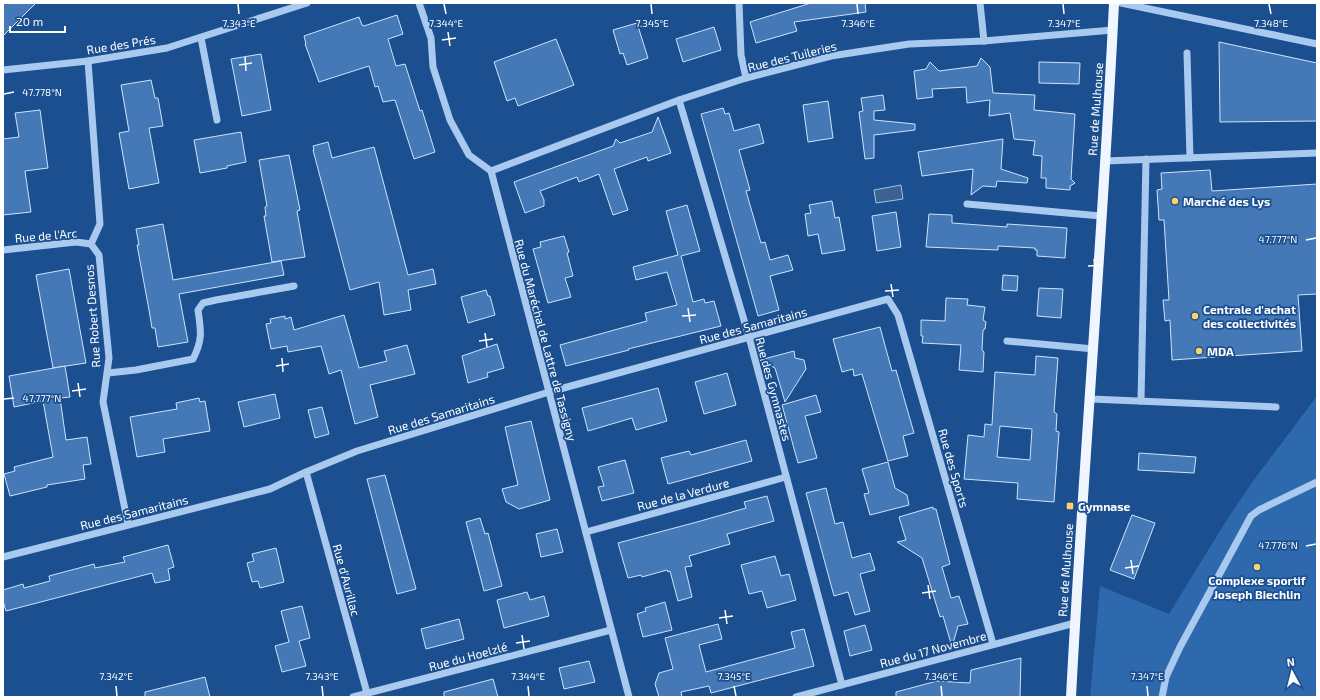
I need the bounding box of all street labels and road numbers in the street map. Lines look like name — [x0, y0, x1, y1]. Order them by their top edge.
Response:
street label: Rue des Prés — [85, 32, 157, 56]
street label: Rue des Tuileries — [746, 38, 838, 74]
street label: Rue de Mulhouse — [1085, 62, 1105, 156]
street label: Rue de l'Arc — [14, 225, 78, 245]
street label: Rue du Maréchal de Lattre de Tassigny — [512, 238, 580, 443]
street label: Rue Robert Desnos — [81, 264, 103, 368]
street label: Rue des Samaritains — [698, 304, 808, 346]
street label: Rue des Gymnastes — [753, 336, 795, 442]
street label: Rue des Samaritains — [386, 391, 496, 437]
street label: Rue des Sports — [936, 427, 972, 509]
street label: Rue de la Verdure — [635, 475, 731, 513]
street label: Rue des Samaritains — [79, 492, 189, 532]
street label: Rue de Mulhouse — [1055, 523, 1075, 617]
street label: Rue d'Aurillac — [331, 542, 363, 618]
street label: Rue du 17 Novembre — [878, 628, 988, 670]
street label: Rue du Hoelzlé — [427, 639, 509, 673]

